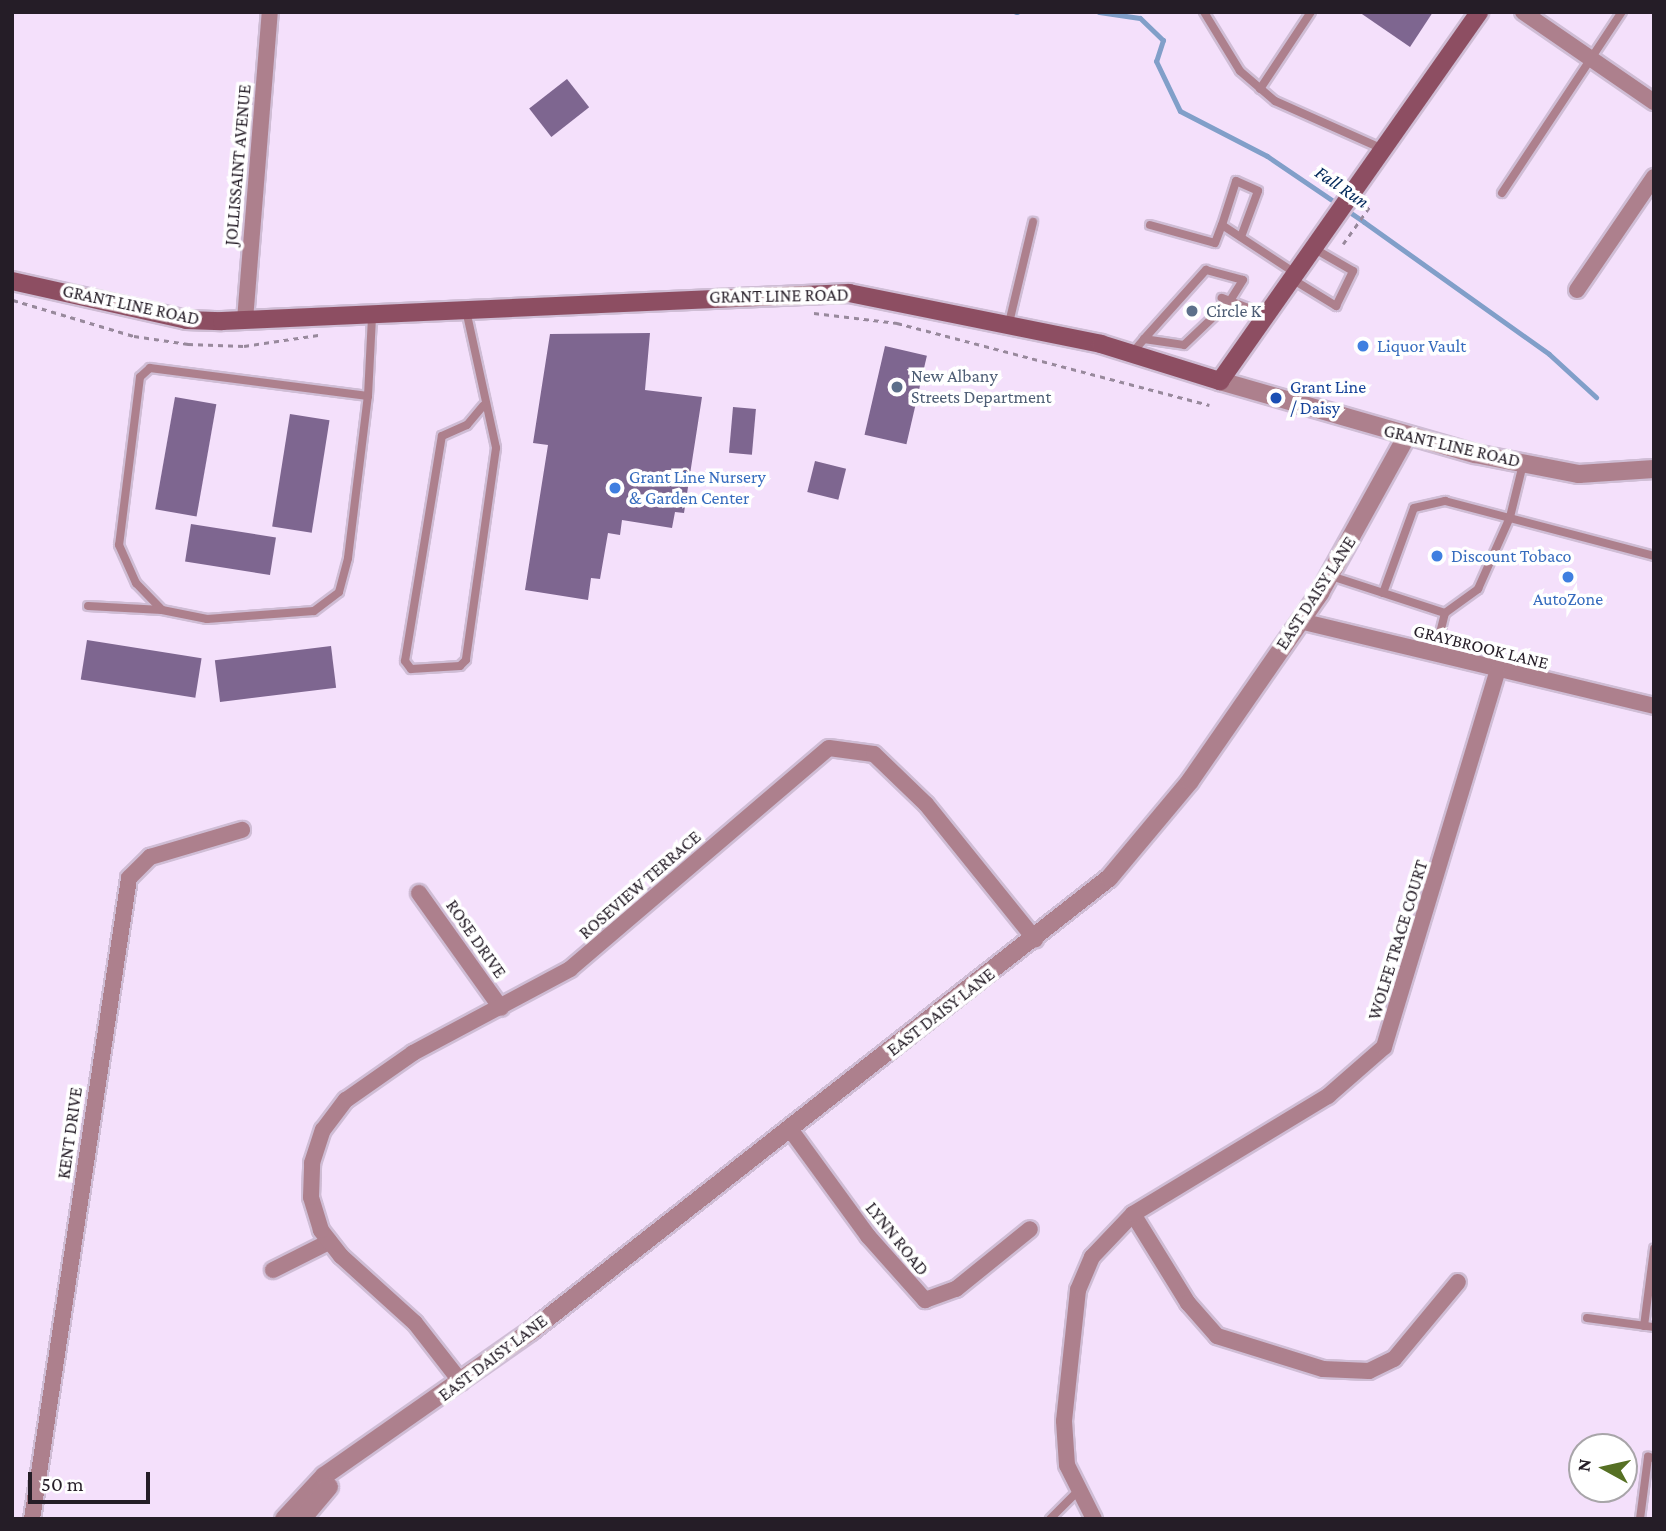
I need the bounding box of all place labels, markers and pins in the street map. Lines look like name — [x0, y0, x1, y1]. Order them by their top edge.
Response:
place label: Circle K — [1206, 300, 1261, 322]
marker: Circle K — [1184, 303, 1200, 319]
place label: Liquor Vault — [1377, 335, 1466, 357]
marker: Liquor Vault — [1355, 338, 1371, 354]
place label: New Albany Streets Department — [911, 366, 1051, 408]
place label: Grant Line / Daisy — [1290, 377, 1366, 420]
marker: New Albany Streets Department — [889, 379, 905, 395]
marker: Grant Line / Daisy — [1268, 390, 1284, 406]
place label: Grant Line Nursery & Garden Center — [629, 467, 766, 510]
marker: Grant Line Nursery & Garden Center — [607, 480, 623, 496]
place label: Discount Tobaco — [1451, 545, 1572, 567]
marker: Discount Tobaco — [1429, 548, 1445, 564]
marker: AutoZone — [1560, 569, 1576, 585]
place label: AutoZone — [1533, 588, 1603, 610]

